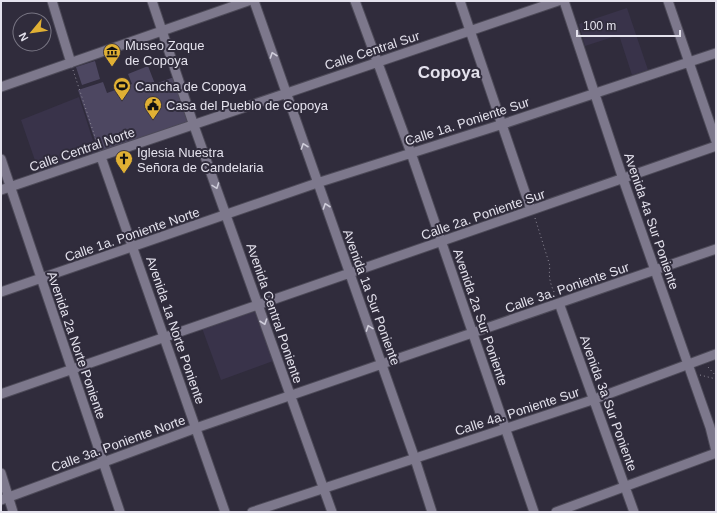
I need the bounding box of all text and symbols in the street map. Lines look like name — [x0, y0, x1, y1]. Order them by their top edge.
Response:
north arrow — [12, 12, 52, 52]
scale bar — [577, 12, 680, 38]
text: 100 m — [583, 19, 616, 33]
street label: Calle Central Sur — [323, 28, 422, 73]
text: N — [16, 30, 30, 43]
place label: Museo Zoque de Copoya — [125, 38, 205, 68]
museum icon: Museo Zoque de Copoya — [102, 42, 122, 67]
one-way arrow — [269, 52, 277, 59]
district label: Copoya — [418, 63, 481, 82]
sports icon: Cancha de Copoya — [112, 76, 132, 101]
place label: Cancha de Copoya — [135, 79, 247, 94]
street label: Calle 1a. Poniente Sur — [403, 94, 532, 149]
public building icon: Casa del Pueblo de Copoya — [143, 95, 163, 120]
place label: Casa del Pueblo de Copoya — [166, 98, 329, 113]
street label: Calle Central Norte — [27, 124, 137, 175]
one-way arrow — [301, 142, 309, 149]
place label: Iglesia Nuestra Señora de Candelaria — [137, 145, 264, 175]
church icon: Iglesia Nuestra Señora de Candelaria — [114, 149, 134, 174]
street label: Avenida 4a Sur Poniente — [621, 151, 682, 291]
one-way arrow — [211, 183, 220, 190]
street label: Calle 2a. Poniente Sur — [419, 186, 548, 243]
one-way arrow — [322, 203, 330, 210]
street label: Calle 1a. Poniente Norte — [63, 204, 202, 265]
street label: Avenida 1a Sur Poniente — [340, 227, 403, 367]
street label: Avenida Central Poniente — [243, 241, 306, 385]
street label: Avenida 2a Sur Poniente — [450, 247, 511, 387]
street label: Avenida 1a Norte Poniente — [143, 254, 208, 406]
street label: Calle 3a. Poniente Sur — [503, 259, 632, 316]
street label: Avenida 2a Norte Poniente — [44, 269, 109, 421]
one-way arrow — [259, 319, 268, 326]
one-way arrow — [365, 325, 374, 332]
street label: Avenida 3a Sur Poniente — [577, 333, 640, 473]
street label: Calle 4a. Poniente Sur — [453, 384, 582, 439]
street label: Calle 3a. Poniente Norte — [49, 412, 187, 475]

